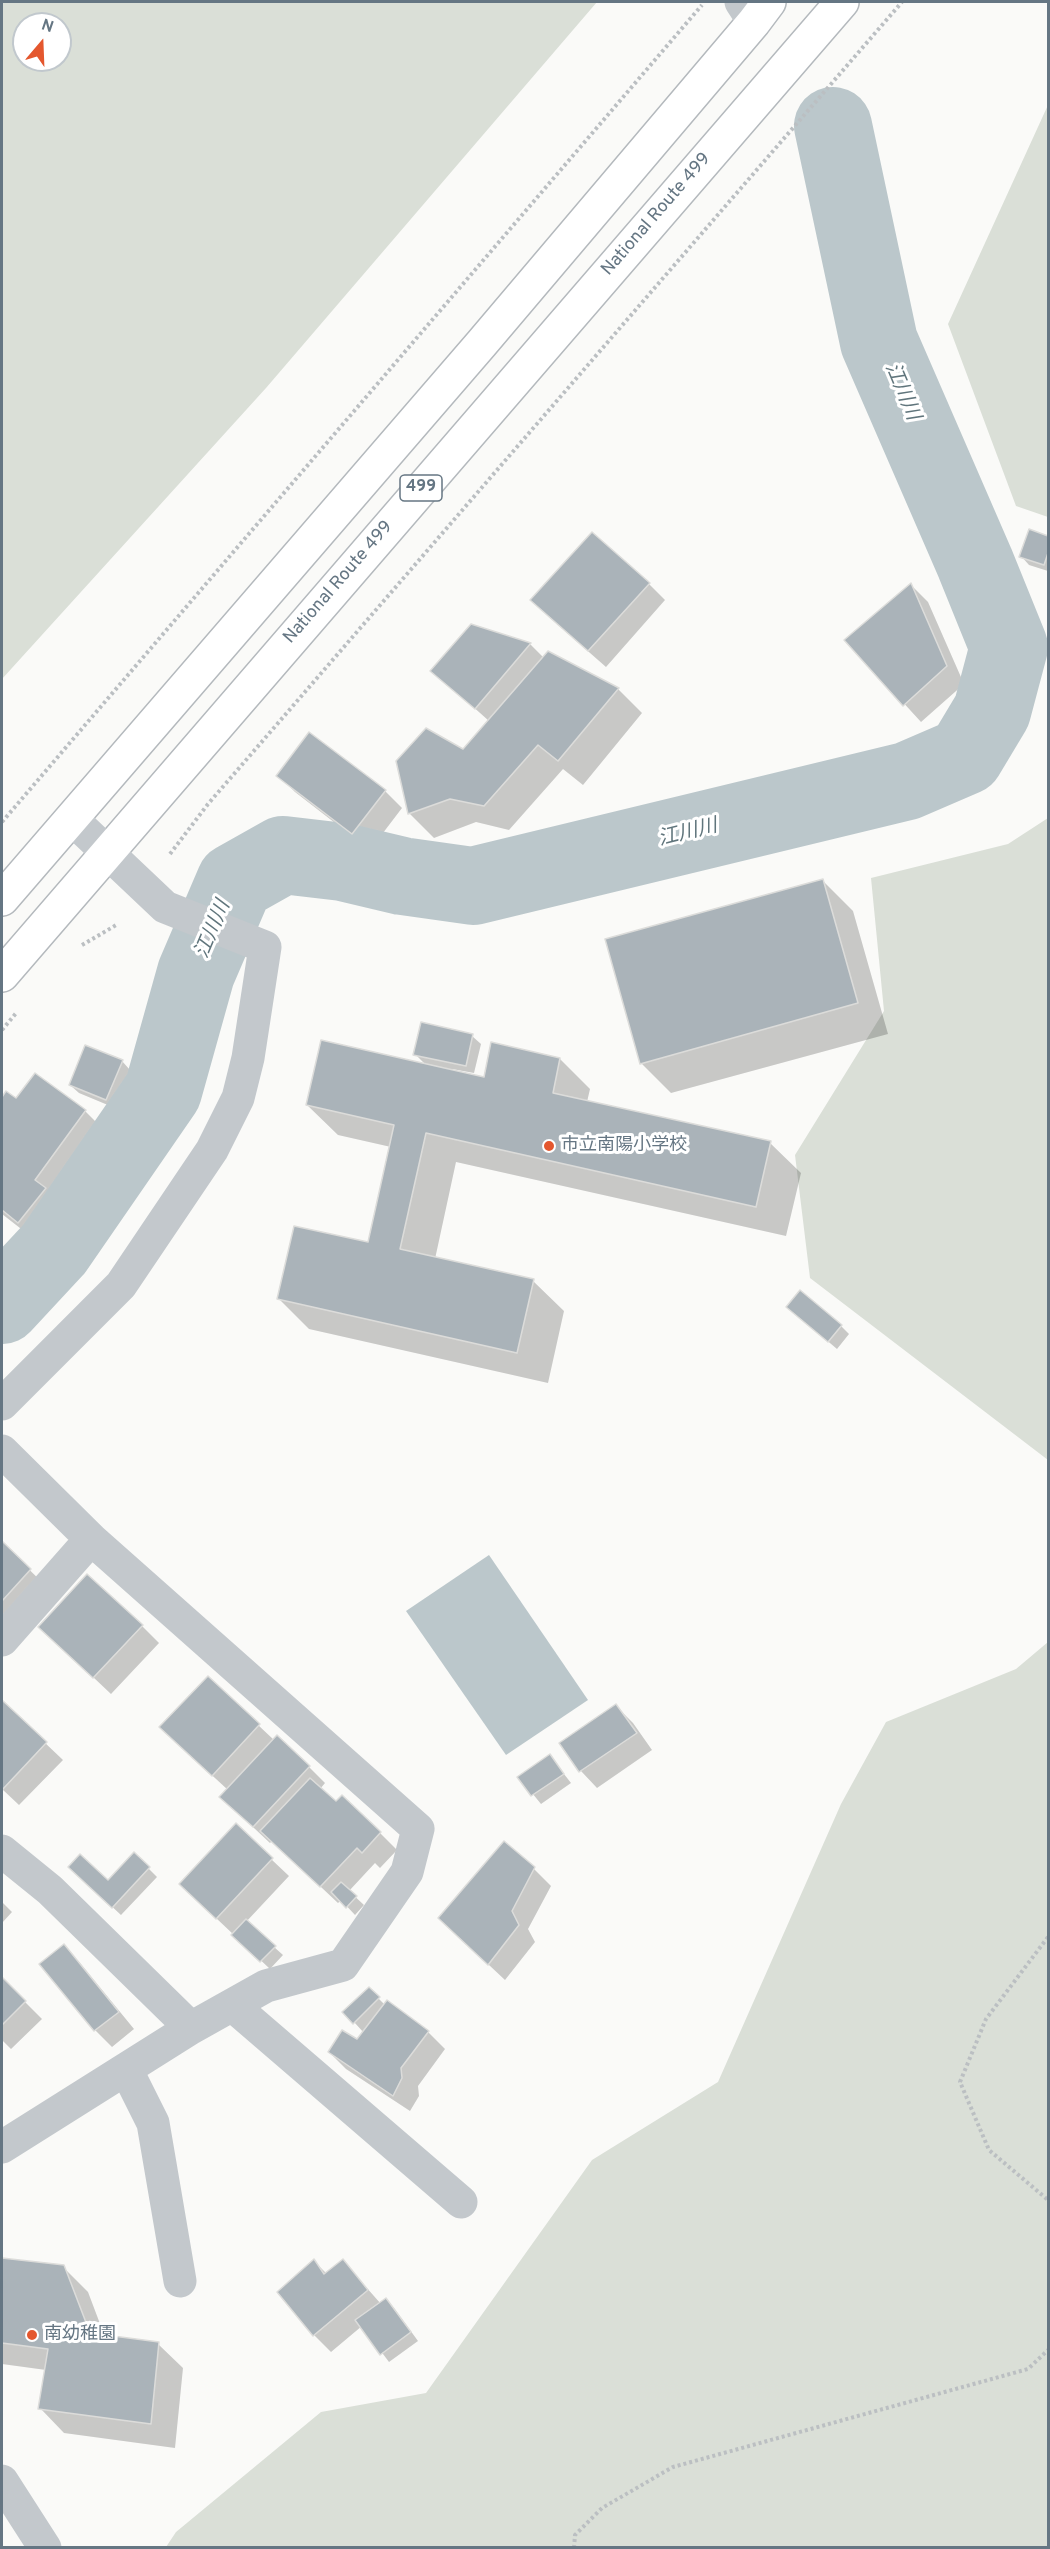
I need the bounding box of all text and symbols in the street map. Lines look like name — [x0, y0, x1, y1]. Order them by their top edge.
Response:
north arrow — [12, 12, 72, 72]
text: N — [39, 16, 56, 38]
street label: National Route 499 — [598, 149, 716, 281]
water label: 江川川 — [878, 360, 924, 424]
road number: 499 — [400, 475, 442, 501]
street label: National Route 499 — [280, 517, 398, 649]
water label: 江川川 — [656, 815, 720, 853]
water label: 江川川 — [191, 898, 237, 962]
place label: 市立南陽小学校 — [561, 1135, 687, 1157]
marker: 市立南陽小学校 — [542, 1139, 556, 1153]
place label: 南幼稚園 — [44, 2324, 116, 2346]
marker: 南幼稚園 — [25, 2328, 39, 2342]

